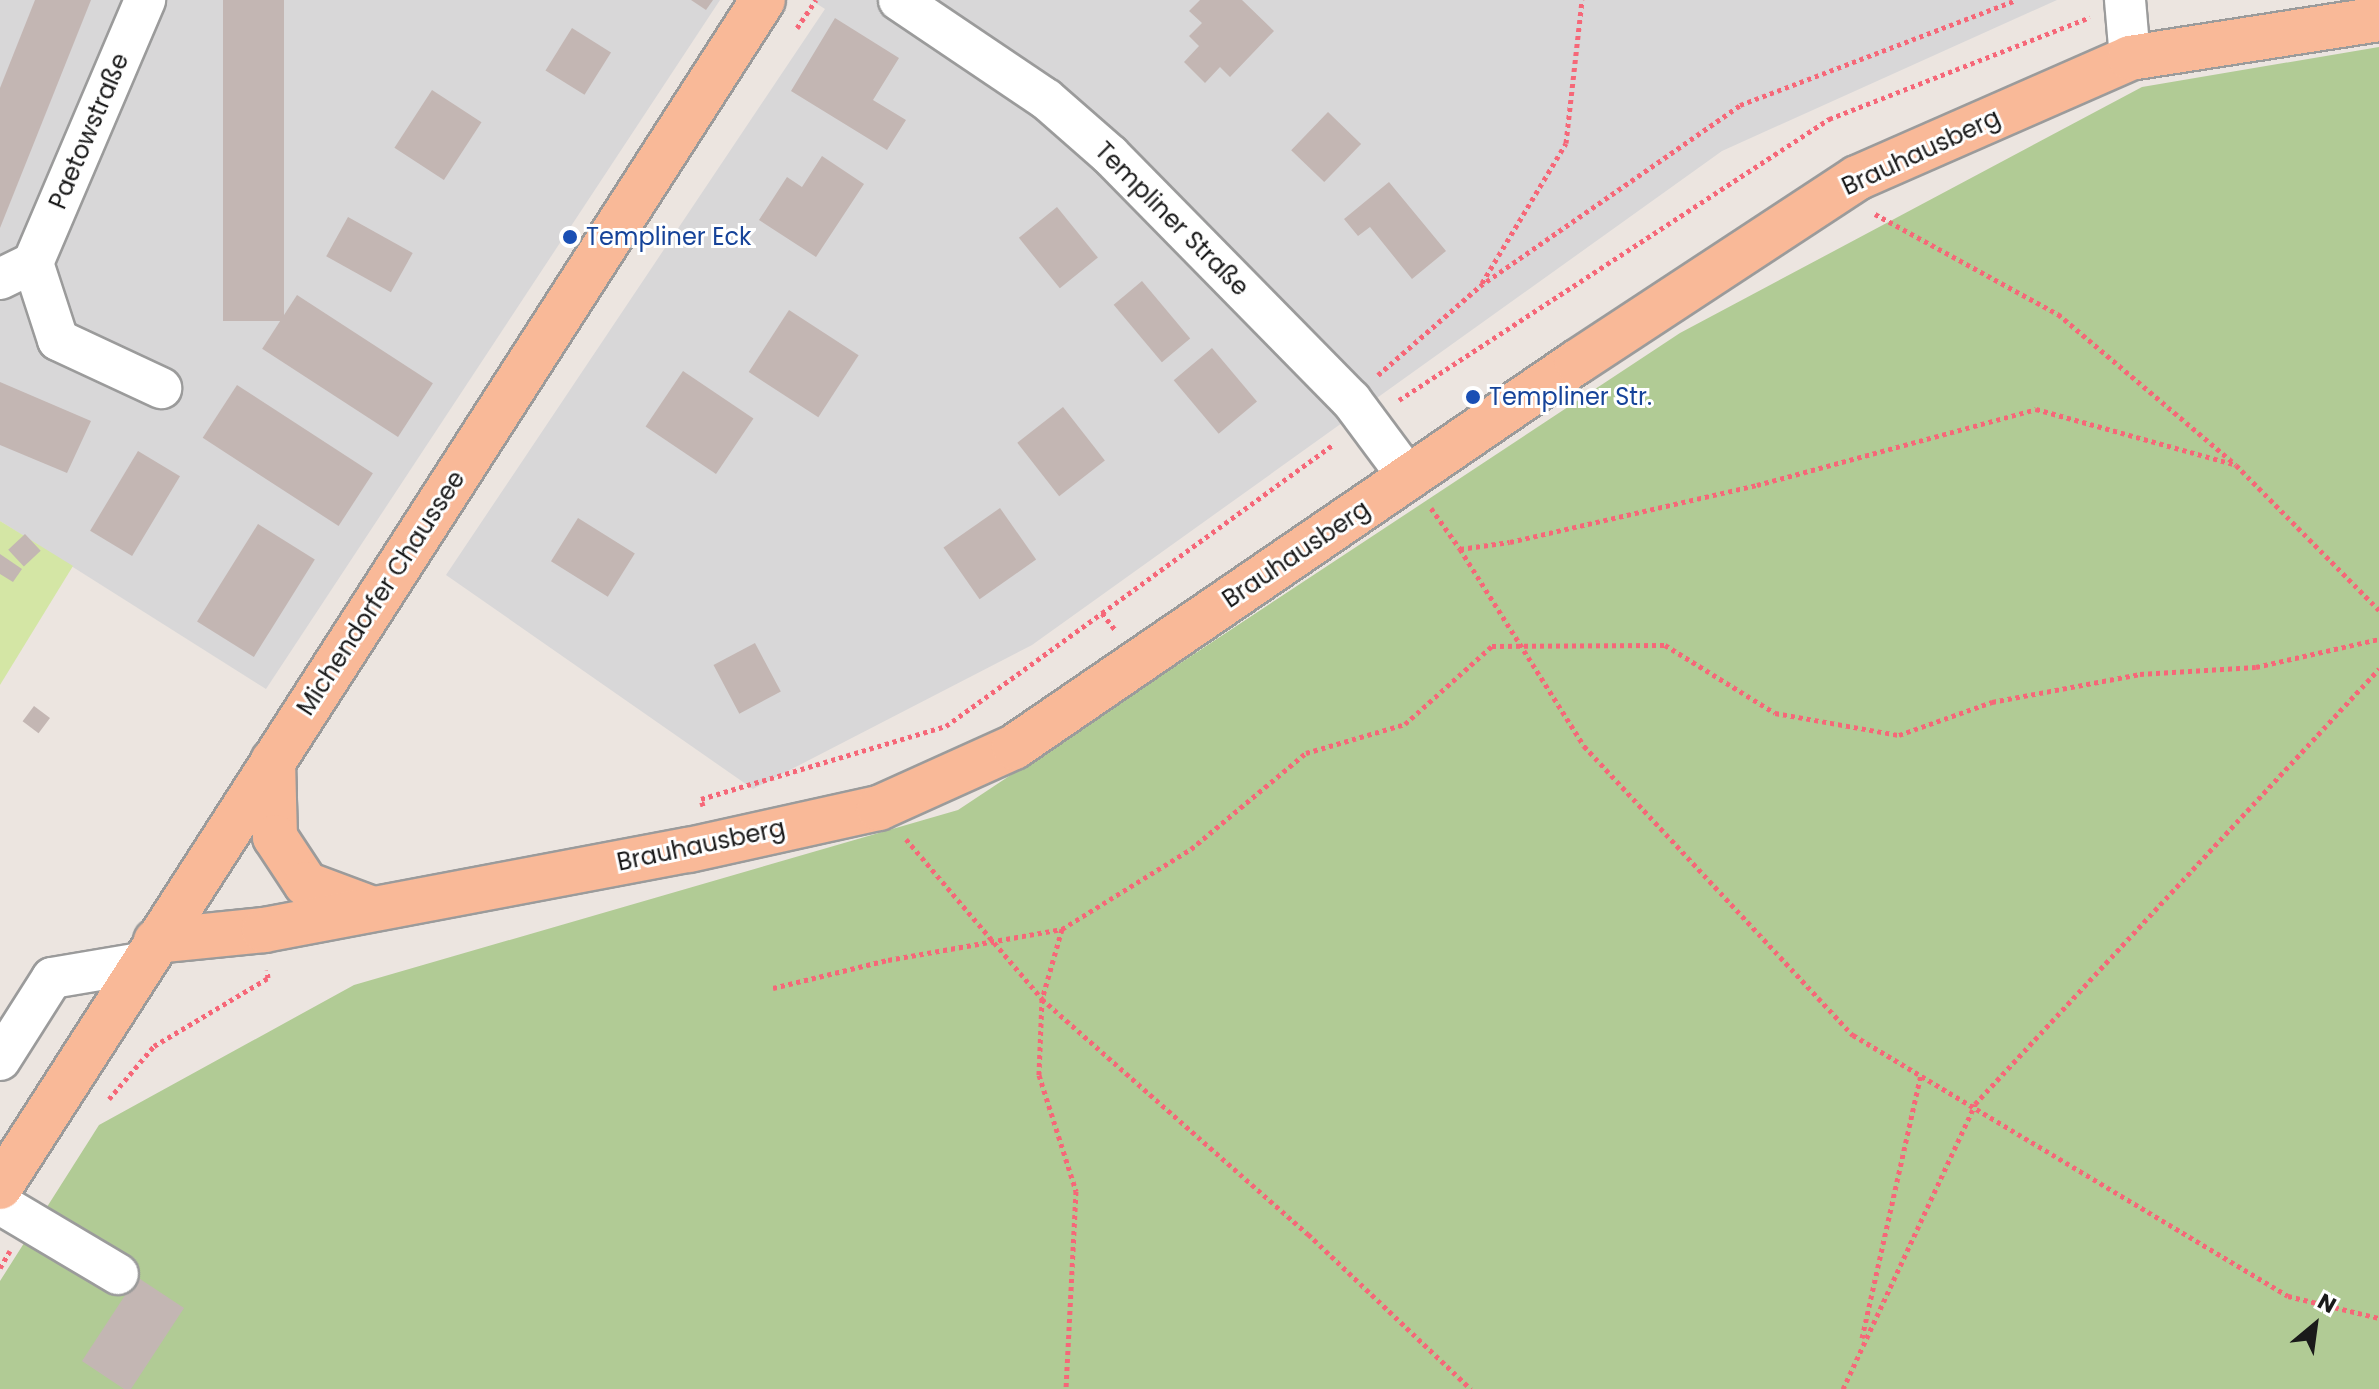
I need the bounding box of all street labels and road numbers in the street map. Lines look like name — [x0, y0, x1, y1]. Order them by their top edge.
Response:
street label: Paetowstraße — [43, 49, 135, 213]
street label: Brauhausberg — [1837, 103, 2005, 201]
street label: Templiner Straße — [1089, 136, 1255, 302]
street label: Michendorfer Chaussee — [291, 465, 471, 721]
street label: Brauhausberg — [1217, 494, 1375, 614]
street label: Brauhausberg — [614, 813, 788, 877]

